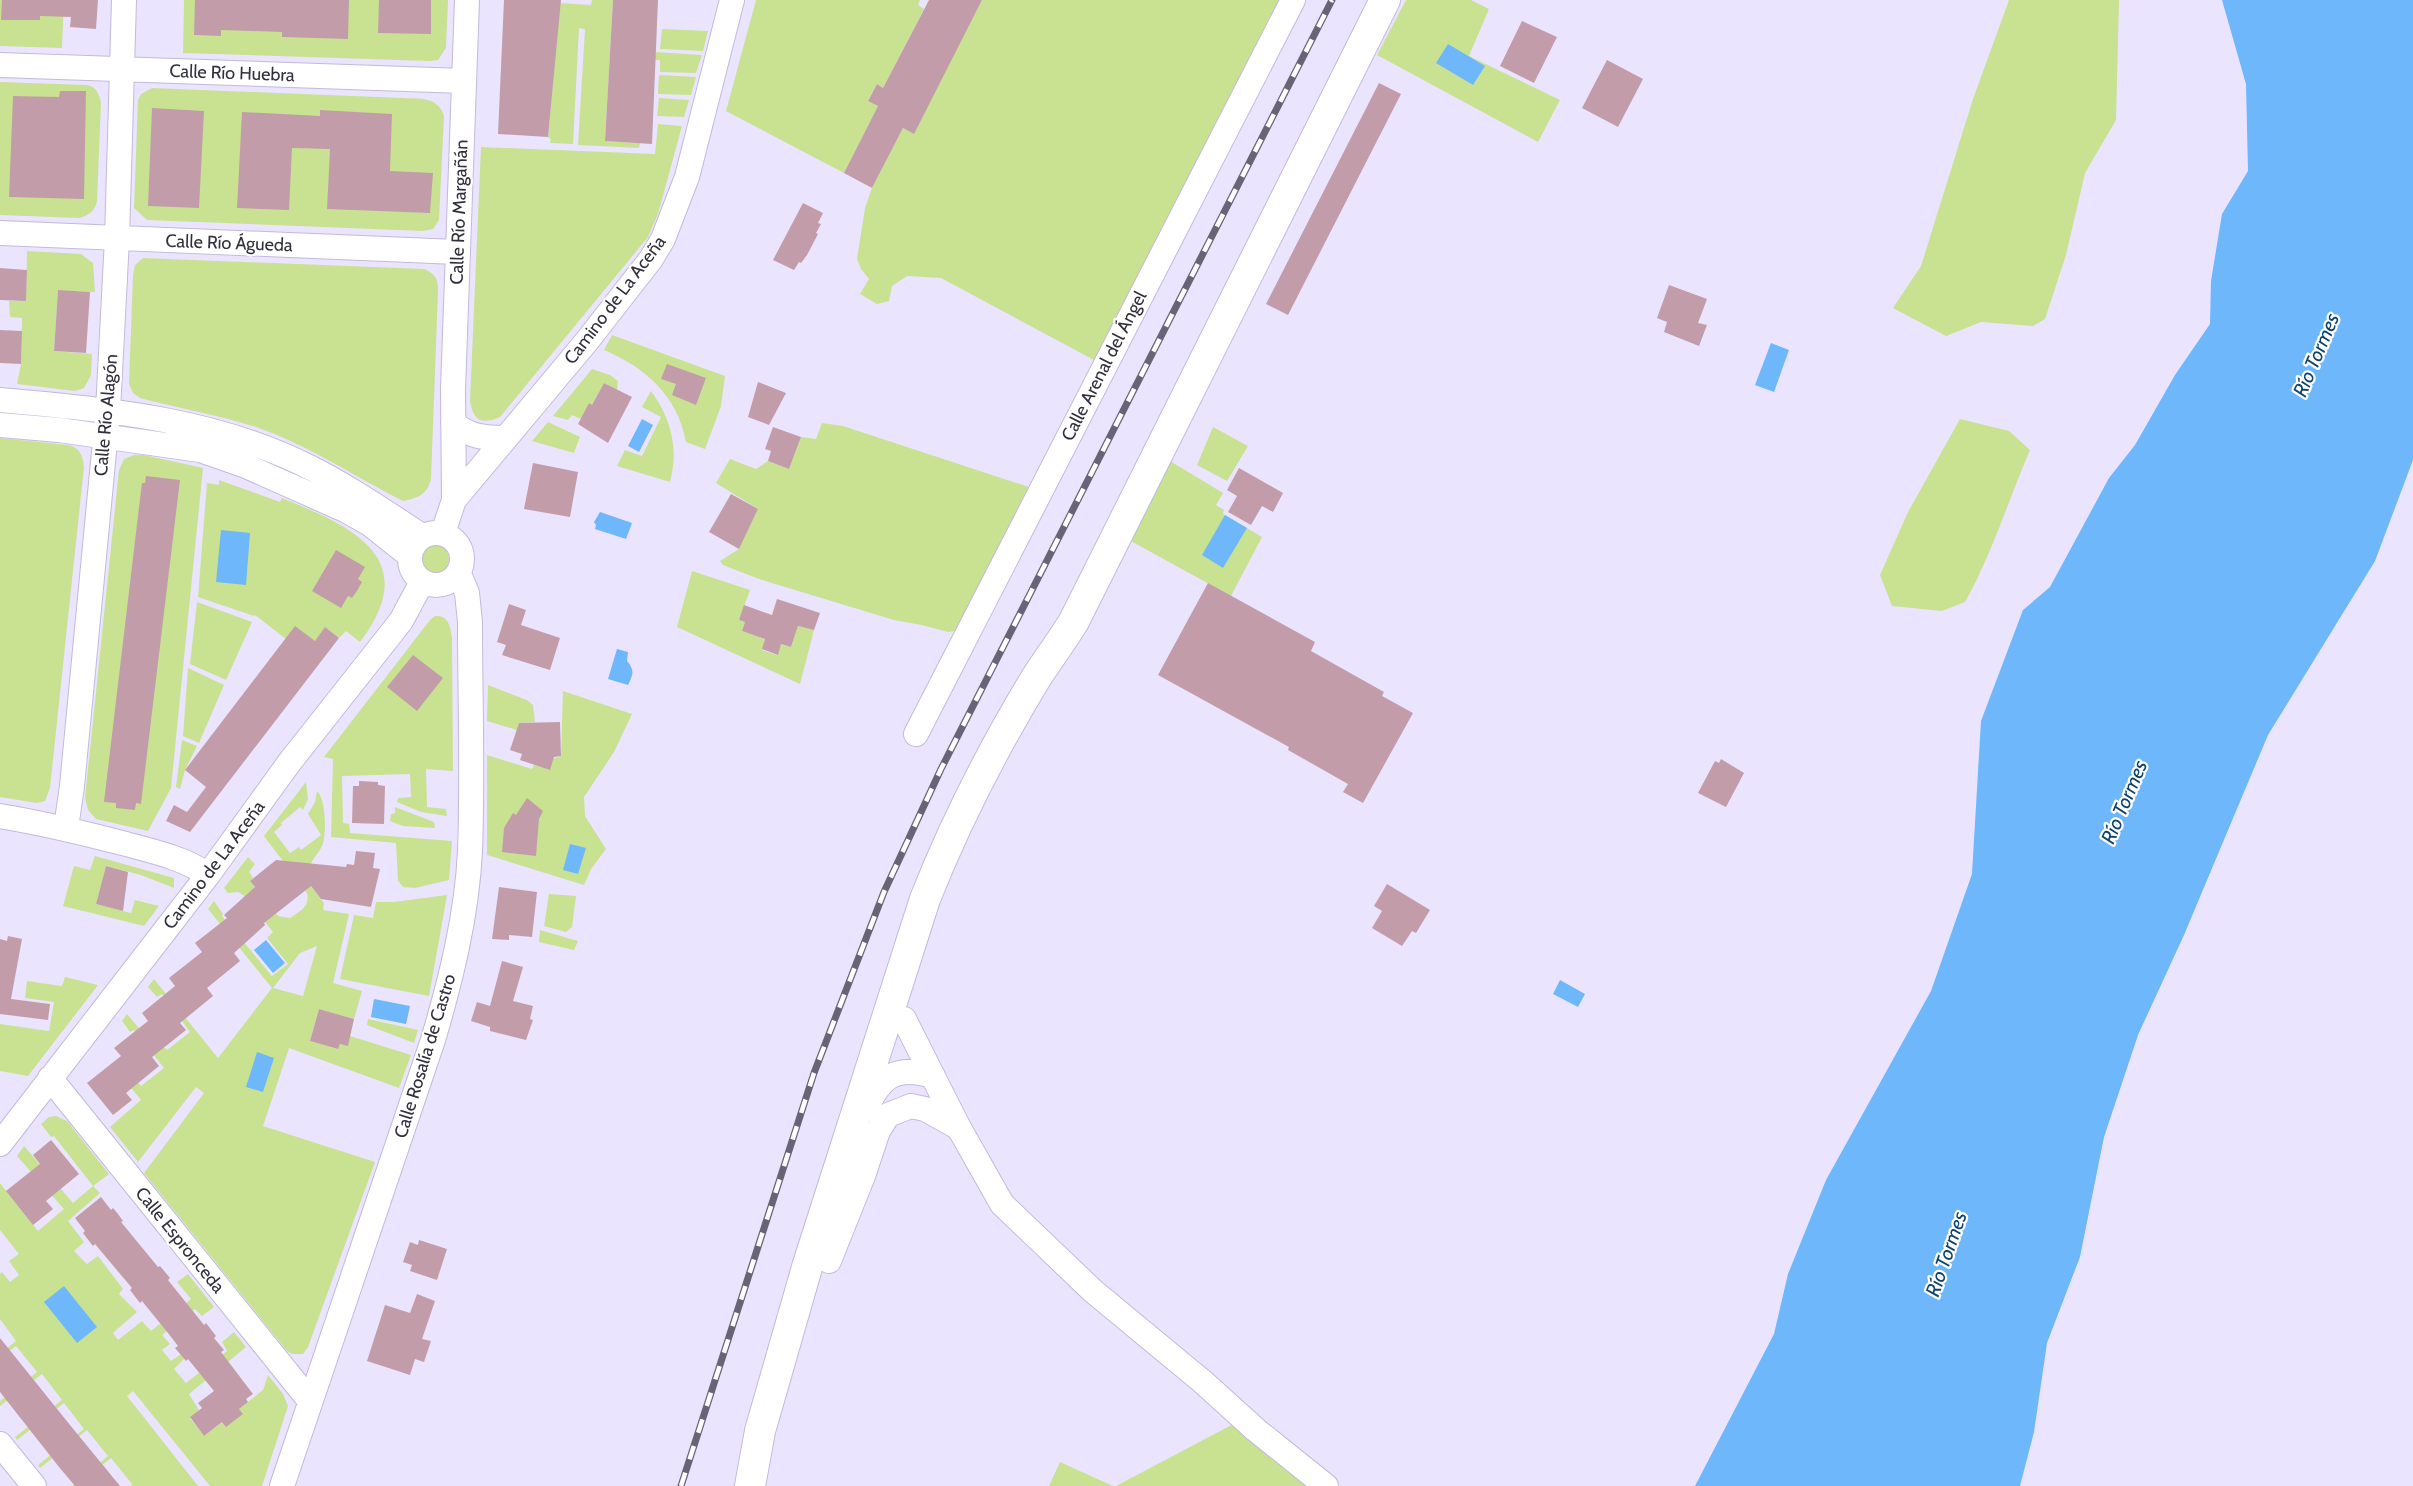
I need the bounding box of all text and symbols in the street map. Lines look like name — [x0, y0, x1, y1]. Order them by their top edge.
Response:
street label: Calle Río Huebra — [169, 60, 295, 86]
street label: Calle Río Margañán — [445, 139, 473, 285]
street label: Calle Río Águeda — [165, 230, 293, 256]
street label: Camino de La Aceña — [560, 231, 671, 369]
street label: Calle Arenal del Ángel — [1057, 287, 1152, 445]
water label: Río Tormes — [2288, 310, 2344, 400]
street label: Calle Río Alagón — [90, 353, 122, 477]
water label: Río Tormes — [2096, 757, 2152, 847]
street label: Camino de La Aceña — [159, 796, 270, 934]
street label: Calle Rosalía de Castro — [390, 971, 460, 1141]
street label: Calle Espronceda — [131, 1183, 230, 1298]
water label: Río Tormes — [1920, 1208, 1972, 1300]

